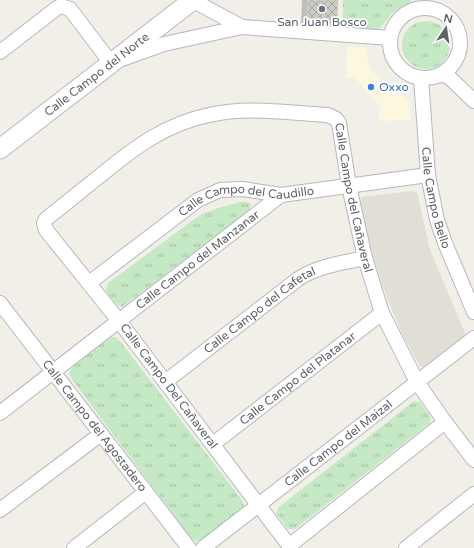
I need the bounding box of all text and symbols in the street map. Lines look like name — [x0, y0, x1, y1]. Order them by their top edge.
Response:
marker: San Juan Bosco — [317, 4, 327, 14]
north arrow — [426, 8, 466, 48]
text: N — [442, 11, 454, 26]
place label: San Juan Bosco — [277, 15, 367, 29]
street label: Calle Campo del Norte — [42, 30, 152, 119]
place label: Oxxo — [379, 80, 409, 94]
marker: Oxxo — [366, 82, 376, 92]
street label: Calle Campo del Cañaveral — [332, 122, 376, 274]
street label: Calle Campo Bello — [419, 147, 453, 251]
street label: Calle Campo del Caudillo — [176, 182, 315, 219]
street label: Calle Campo del Manzanar — [133, 207, 262, 312]
street label: Calle Campo del Cafetal — [201, 264, 317, 356]
street label: Calle Campo Del Cañaveral — [117, 321, 221, 451]
street label: Calle Campo del Platanar — [237, 329, 359, 428]
street label: Calle Campo del Agostadero — [40, 357, 150, 494]
street label: Calle Campo del Maizal — [281, 397, 395, 489]

